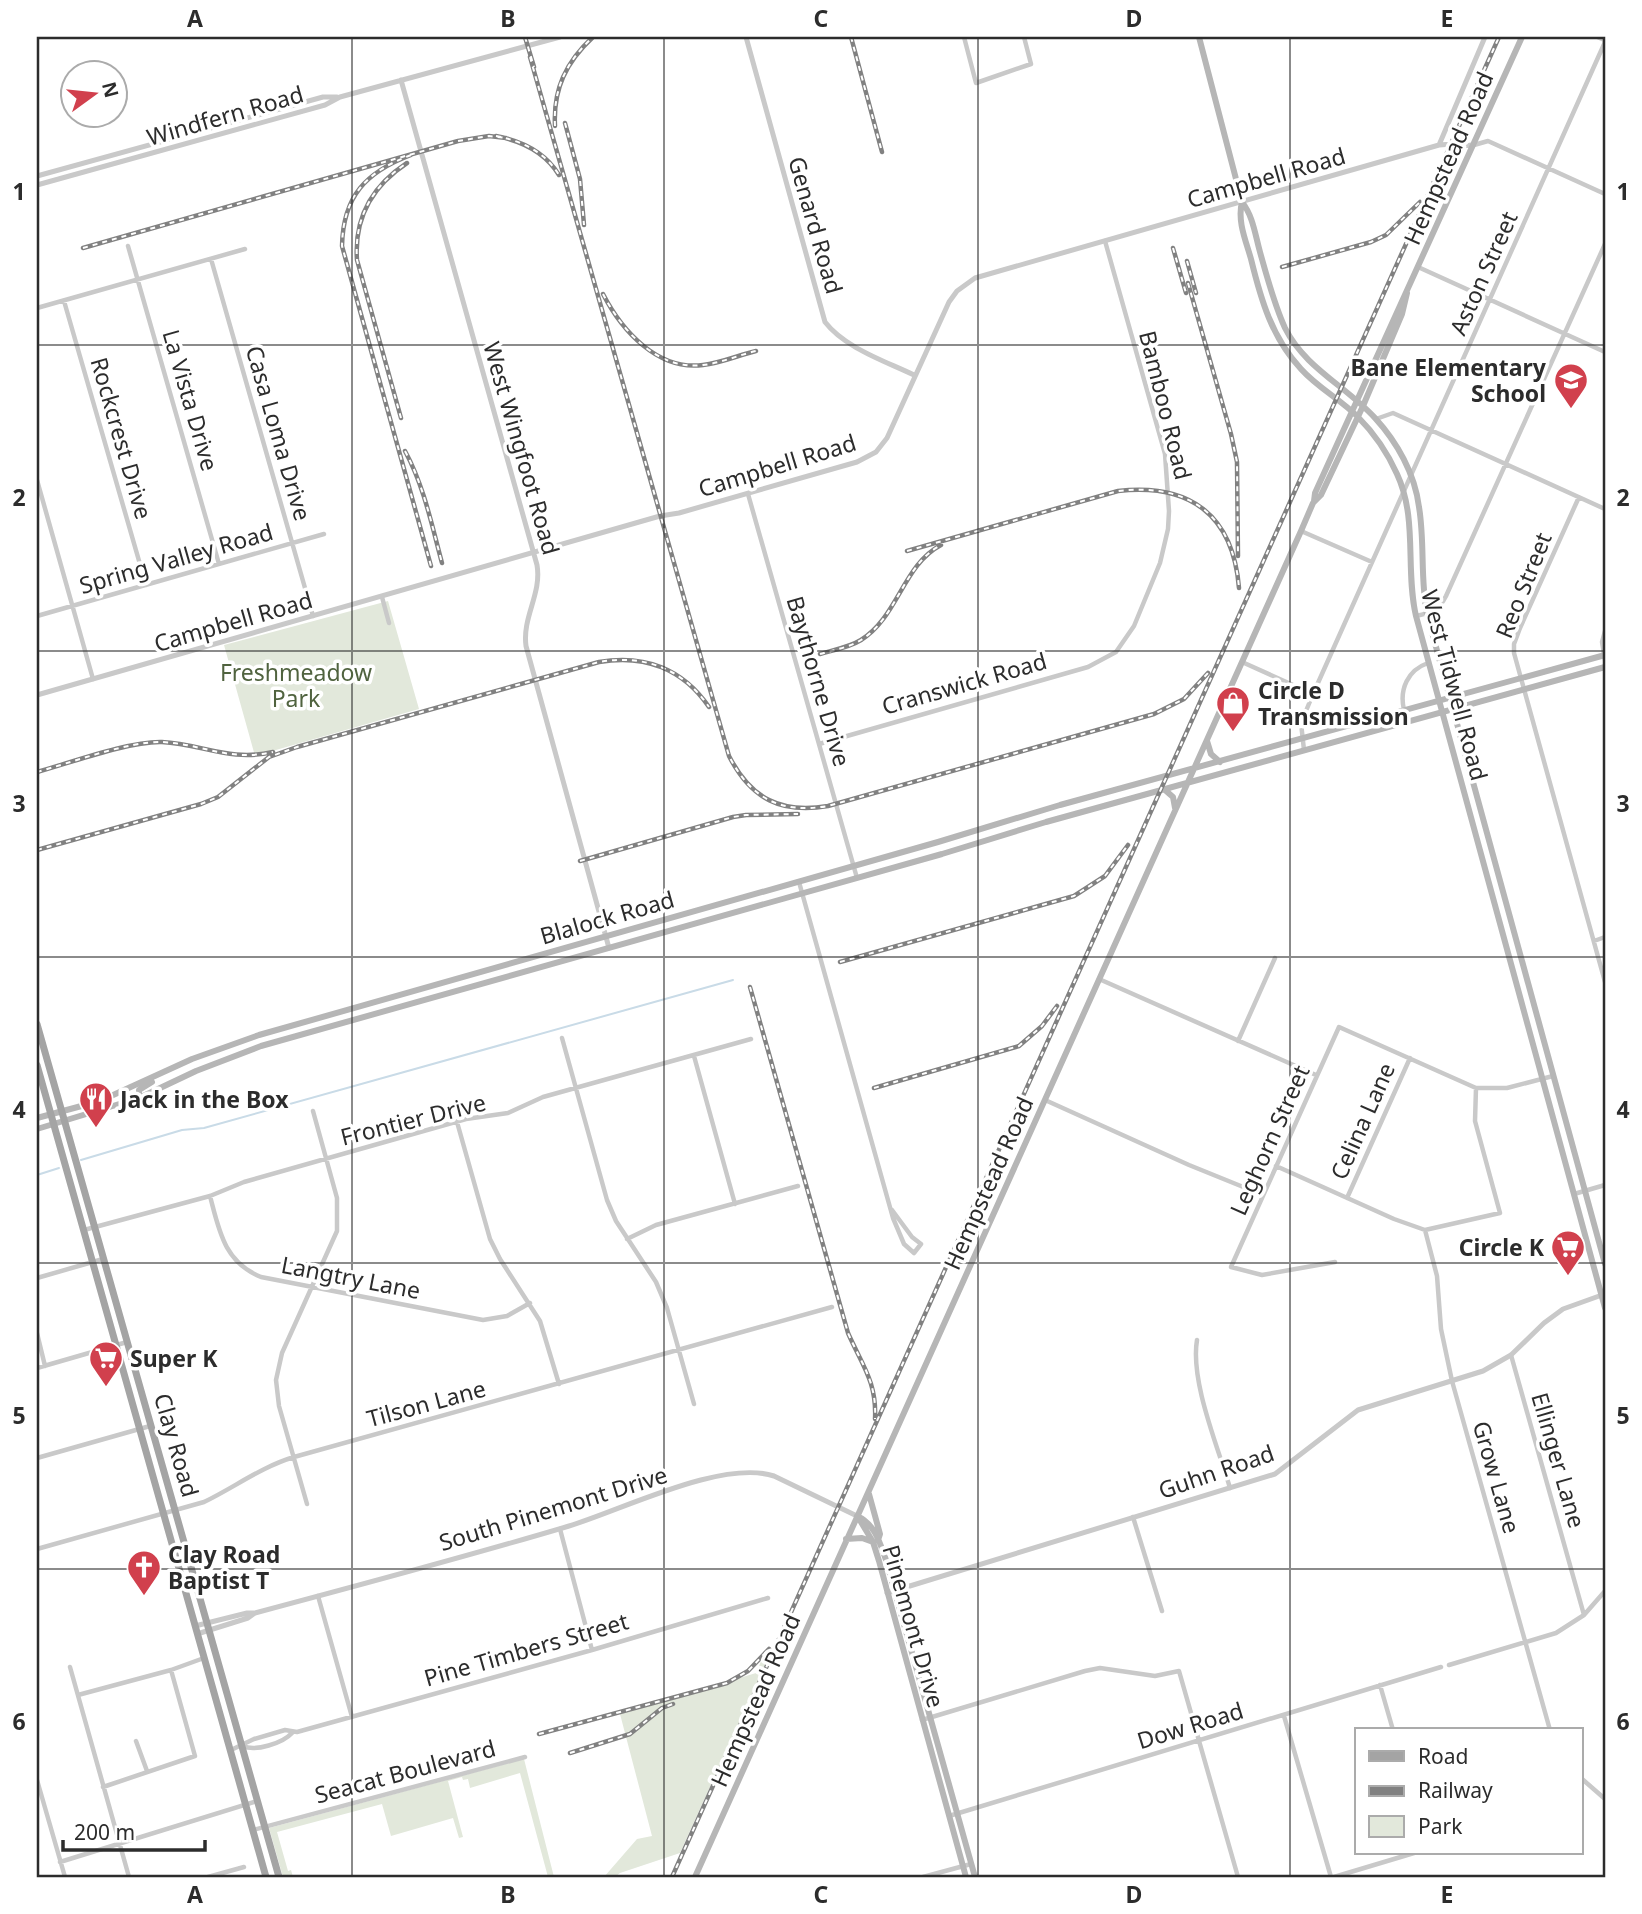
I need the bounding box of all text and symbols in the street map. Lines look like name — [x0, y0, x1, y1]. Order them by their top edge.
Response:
text: A — [187, 2, 203, 34]
text: B — [500, 2, 516, 34]
text: C — [814, 2, 829, 34]
text: D — [1126, 2, 1142, 34]
text: E — [1441, 2, 1453, 34]
north arrow — [60, 60, 130, 130]
street label: Hempstead Road — [1396, 66, 1500, 250]
street label: Windfern Road — [143, 77, 307, 153]
text: N — [96, 79, 125, 100]
street label: Campbell Road — [1183, 139, 1349, 215]
street label: Genard Road — [781, 153, 851, 297]
text: 1 — [12, 175, 26, 207]
text: 1 — [1616, 175, 1630, 207]
street label: Aston Street — [1441, 206, 1525, 340]
street label: La Vista Drive — [156, 326, 226, 474]
street label: Bamboo Road — [1132, 327, 1200, 483]
street label: West Wingfoot Road — [476, 338, 568, 558]
street label: Casa Loma Drive — [239, 342, 319, 524]
place label: Bane Elementary School — [1351, 351, 1547, 409]
street label: Rockcrest Drive — [84, 353, 160, 523]
school or university icon: Bane Elementary School — [1552, 361, 1590, 410]
street label: Campbell Road — [694, 426, 860, 504]
text: 2 — [12, 481, 26, 513]
text: 2 — [1616, 481, 1630, 513]
street label: Spring Valley Road — [75, 515, 277, 601]
street label: Reo Street — [1487, 527, 1559, 643]
street label: Campbell Road — [150, 583, 316, 659]
street label: West Tidwell Road — [1414, 586, 1496, 784]
street label: Baythorne Drive — [779, 592, 859, 770]
street label: Cranswick Road — [878, 644, 1050, 722]
park label: Freshmeadow Park — [220, 656, 372, 714]
place label: Circle D Transmission — [1258, 674, 1409, 732]
shop icon: Circle D Transmission — [1214, 684, 1252, 733]
text: 3 — [12, 787, 26, 819]
text: 3 — [1616, 787, 1630, 819]
street label: Blalock Road — [536, 883, 678, 951]
street label: Celina Lane — [1322, 1058, 1402, 1184]
street label: Leghorn Street — [1222, 1060, 1316, 1220]
restaurant icon: Jack in the Box — [77, 1080, 115, 1129]
place label: Jack in the Box — [118, 1083, 289, 1115]
street label: Frontier Drive — [337, 1085, 489, 1153]
street label: Hempstead Road — [936, 1091, 1040, 1275]
text: 4 — [12, 1093, 26, 1125]
text: 4 — [1616, 1093, 1630, 1125]
supermarket icon: Circle K — [1549, 1228, 1587, 1277]
place label: Circle K — [1459, 1231, 1545, 1263]
street label: Langtry Lane — [279, 1248, 423, 1306]
supermarket icon: Super K — [87, 1339, 125, 1388]
place label: Super K — [130, 1342, 218, 1374]
street label: Tilson Lane — [363, 1372, 489, 1434]
street label: Clay Road — [147, 1389, 207, 1501]
street label: Ellinger Lane — [1524, 1389, 1594, 1531]
text: 5 — [12, 1399, 26, 1431]
text: 5 — [1616, 1399, 1630, 1431]
street label: Grow Lane — [1466, 1417, 1528, 1537]
street label: Guhn Road — [1154, 1436, 1278, 1506]
street label: South Pinemont Drive — [435, 1458, 671, 1558]
place label: Clay Road Baptist T — [168, 1538, 280, 1596]
street label: Pinemont Drive — [875, 1541, 953, 1711]
church icon: Clay Road Baptist T — [125, 1548, 163, 1597]
street label: Pine Timbers Street — [420, 1605, 632, 1693]
street label: Hempstead Road — [703, 1608, 807, 1792]
street label: Dow Road — [1133, 1694, 1247, 1756]
text: 6 — [12, 1705, 26, 1737]
text: 6 — [1616, 1705, 1630, 1737]
legend — [1355, 1728, 1582, 1854]
street label: Seacat Boulevard — [311, 1731, 499, 1811]
text: Road — [1418, 1742, 1468, 1770]
text: Railway — [1418, 1776, 1493, 1804]
scale bar — [63, 1809, 205, 1853]
text: Park — [1418, 1812, 1463, 1840]
text: 200 m — [74, 1818, 135, 1846]
text: A — [187, 1878, 203, 1910]
text: B — [500, 1878, 516, 1910]
text: C — [814, 1878, 829, 1910]
text: D — [1126, 1878, 1142, 1910]
text: E — [1441, 1878, 1453, 1910]

